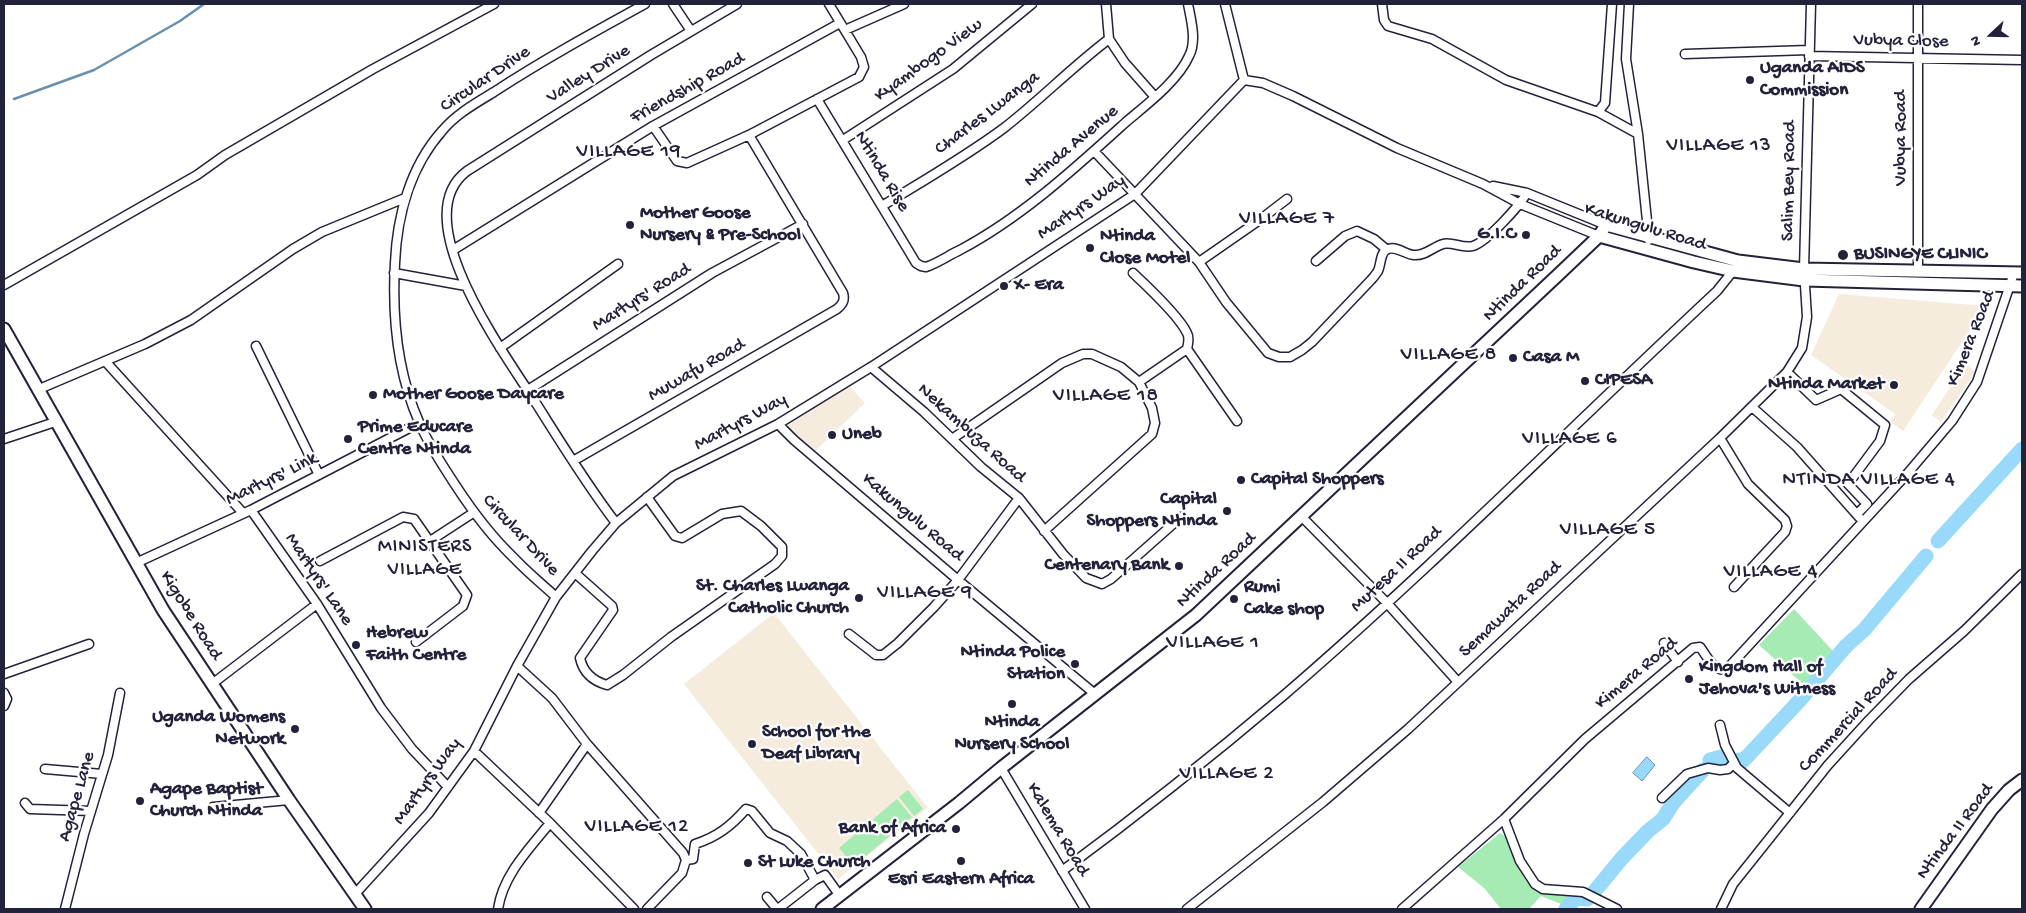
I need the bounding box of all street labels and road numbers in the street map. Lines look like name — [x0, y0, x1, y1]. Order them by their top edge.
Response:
street label: Kyambogo View — [870, 14, 988, 108]
street label: Vubya Close — [1853, 30, 1949, 54]
street label: Valley Drive — [543, 40, 635, 110]
street label: Circular Drive — [437, 42, 535, 118]
street label: Friendship Road — [627, 48, 749, 130]
street label: Charles Lwanga — [931, 67, 1045, 161]
street label: Vubya Road — [1891, 90, 1913, 186]
street label: Ntinda Avenue — [1020, 101, 1124, 193]
street label: Salim Bey Road — [1778, 121, 1802, 241]
street label: Ntinda Rise — [848, 127, 914, 217]
street label: Martyrs Way — [1033, 170, 1131, 246]
street label: Kakungulu Road — [1581, 199, 1709, 257]
street label: Ntinda Road — [1479, 241, 1567, 327]
street label: Martyrs' Road — [588, 259, 696, 337]
street label: Kimera Road — [1942, 288, 2002, 390]
street label: Muwafu Road — [644, 334, 750, 408]
street label: Nekambuza Road — [912, 379, 1030, 489]
street label: Martyrs Way — [691, 389, 791, 457]
street label: Martyrs' Link — [222, 448, 322, 512]
street label: Kakungulu Road — [856, 469, 968, 567]
street label: Circular Drive — [476, 490, 564, 582]
street label: Mutesa II Road — [1347, 522, 1447, 618]
street label: Ntinda Road — [1172, 528, 1262, 614]
street label: Martyrs' Lane — [279, 529, 357, 631]
street label: Semawata Road — [1455, 557, 1567, 663]
street label: Kigobe Road — [154, 567, 226, 665]
street label: Kimera Road — [1591, 633, 1683, 715]
street label: Commercial Road — [1795, 664, 1903, 778]
street label: Martyrs Way — [389, 734, 467, 830]
street label: Agape Lane — [54, 749, 102, 845]
street label: Kalema Road — [1020, 779, 1094, 881]
street label: Ntinda II Road — [1912, 779, 2000, 885]

